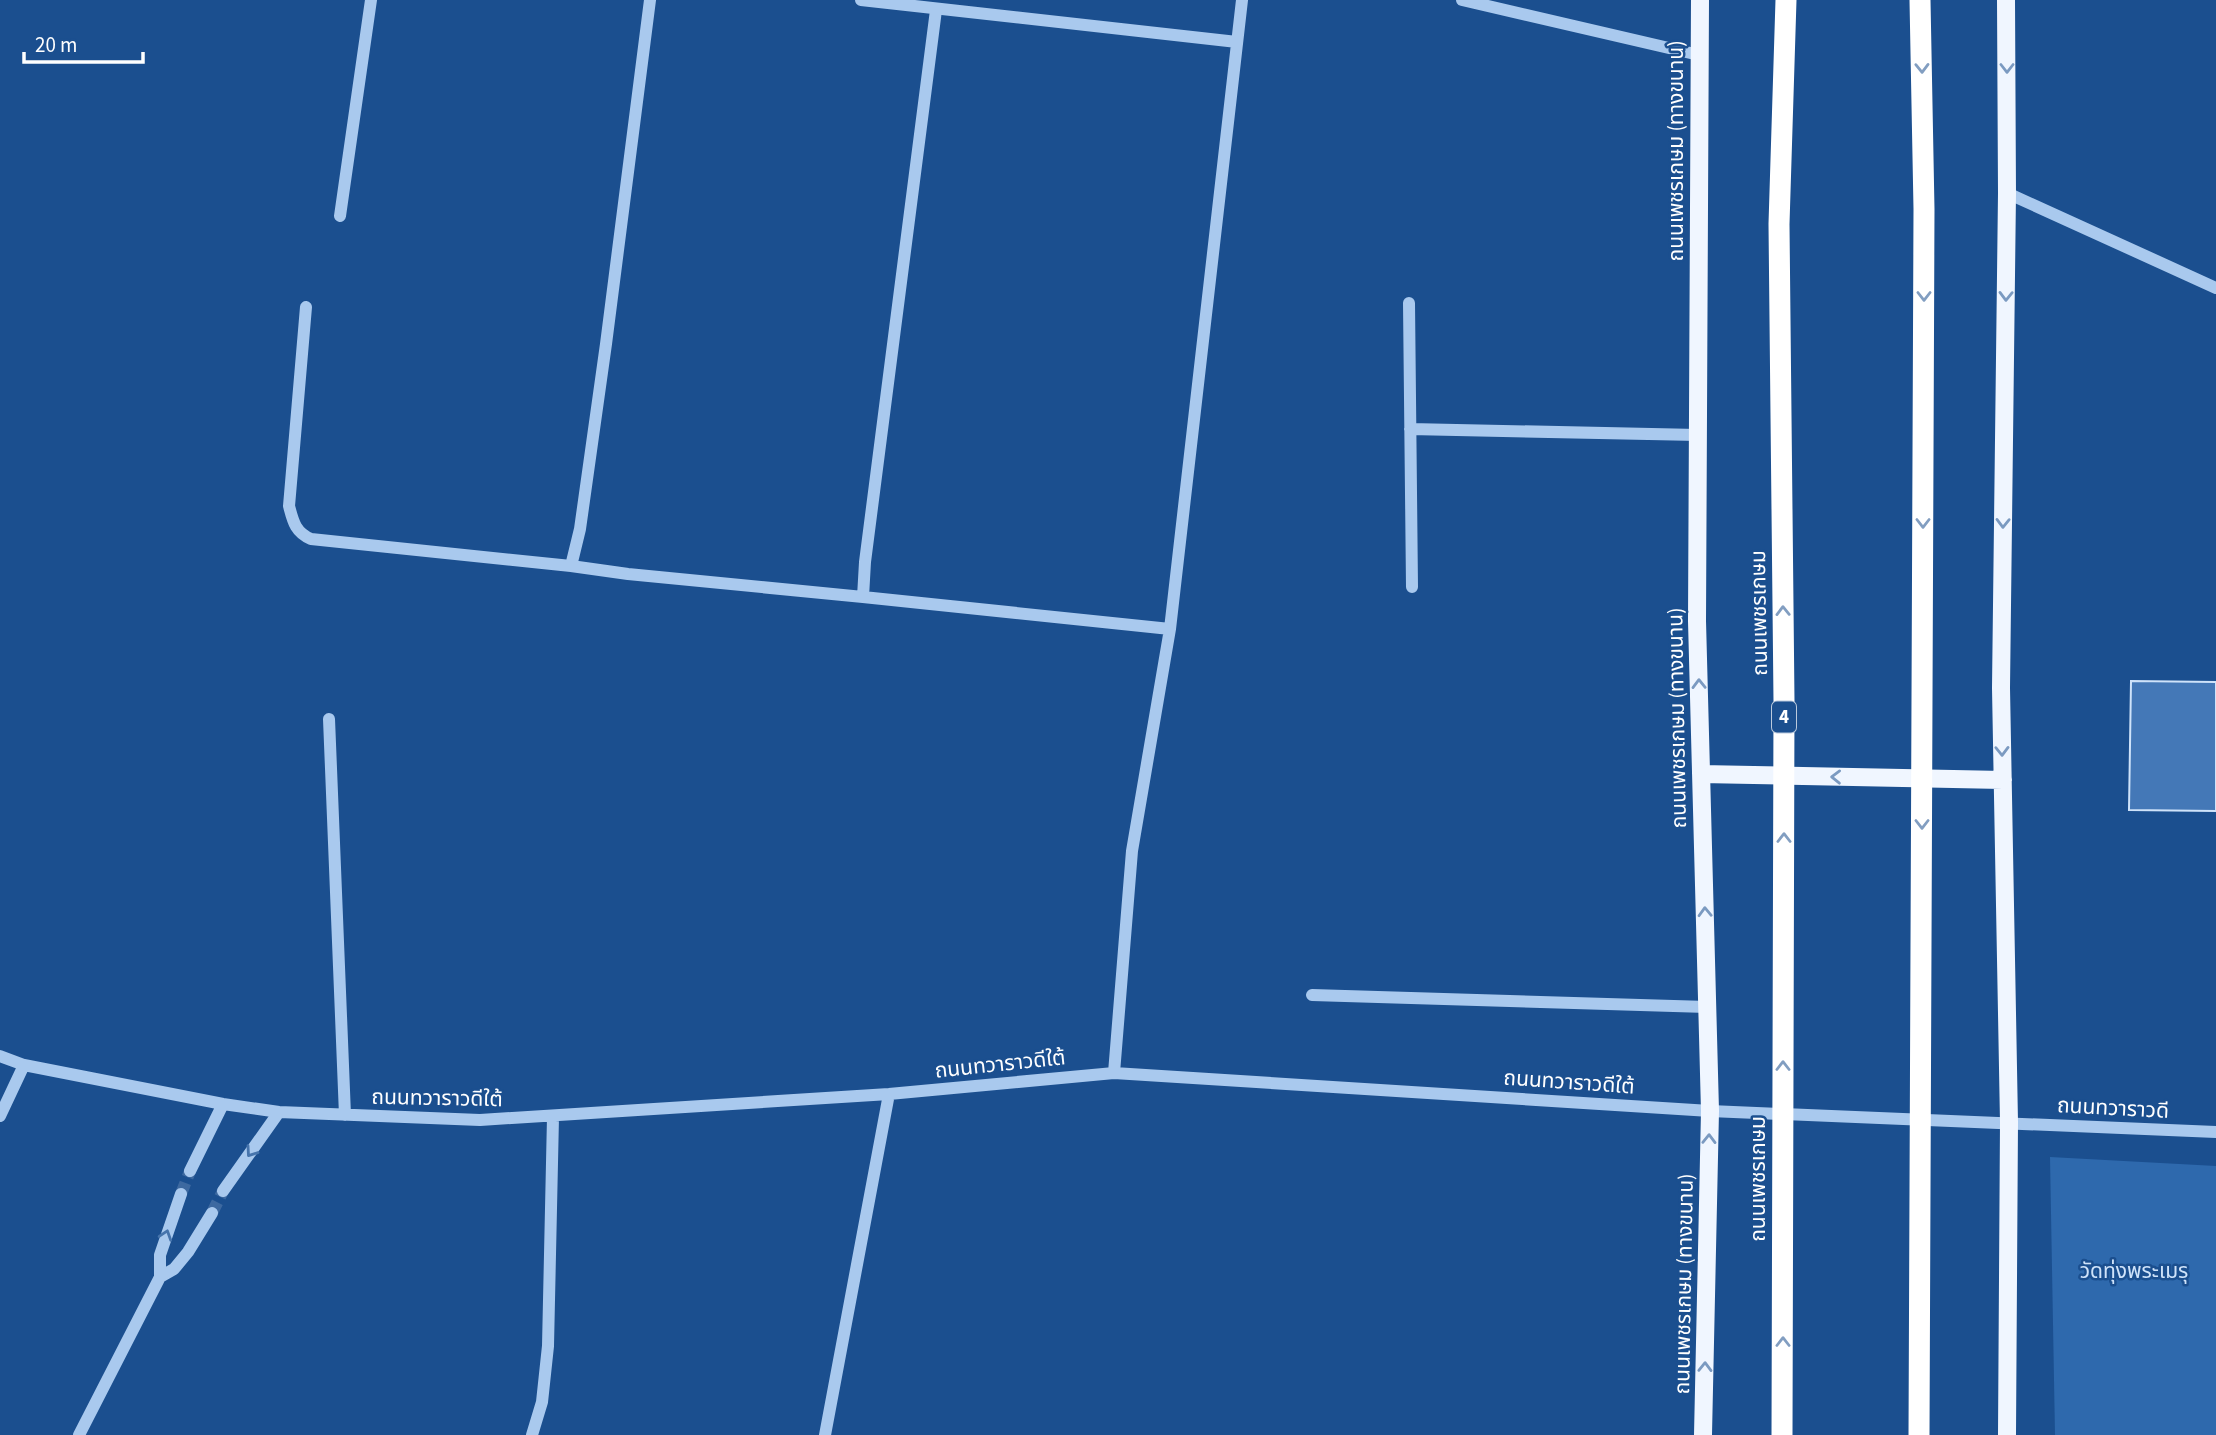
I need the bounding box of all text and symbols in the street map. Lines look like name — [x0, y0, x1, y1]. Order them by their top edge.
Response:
scale bar — [24, 21, 144, 65]
text: 20 m — [35, 30, 77, 60]
street label: ถนนเพชรเกษม (ทางขนาน) — [1661, 41, 1691, 261]
one-way arrow — [1914, 63, 1929, 74]
one-way arrow — [1999, 63, 2014, 74]
one-way arrow — [1916, 291, 1932, 301]
one-way arrow — [1998, 291, 2014, 301]
one-way arrow — [1915, 518, 1931, 529]
one-way arrow — [1995, 518, 2011, 529]
street label: ถนนเพชรเกษม — [1743, 550, 1775, 676]
one-way arrow — [1775, 605, 1791, 616]
street label: ถนนเพชรเกษม (ทางขนาน) — [1660, 607, 1694, 829]
one-way arrow — [1691, 679, 1707, 689]
road number: 4 — [1772, 702, 1796, 732]
one-way arrow — [1994, 746, 2010, 756]
one-way arrow — [1831, 769, 1841, 785]
one-way arrow — [1914, 819, 1930, 830]
one-way arrow — [1776, 833, 1792, 843]
one-way arrow — [1697, 906, 1713, 917]
street label: ถนนทวาราวดีใต้ — [933, 1042, 1067, 1086]
one-way arrow — [1775, 1060, 1791, 1071]
street label: ถนนทวาราวดีใต้ — [1502, 1062, 1636, 1102]
street label: ถนนทวาราวดีใต้ — [371, 1082, 503, 1114]
street label: ถนนทวาราวดี — [2056, 1090, 2170, 1126]
street label: ถนนเพชรเกษม — [1743, 1116, 1773, 1242]
one-way arrow — [1701, 1134, 1717, 1144]
one-way arrow — [247, 1144, 259, 1157]
street label: ถนนเพชรเกษม (ทางขนาน) — [1667, 1173, 1701, 1395]
one-way arrow — [158, 1229, 172, 1241]
park label: วัดทุ่งพระเมรุ — [2080, 1256, 2188, 1286]
one-way arrow — [1775, 1337, 1791, 1347]
one-way arrow — [1697, 1361, 1712, 1372]

